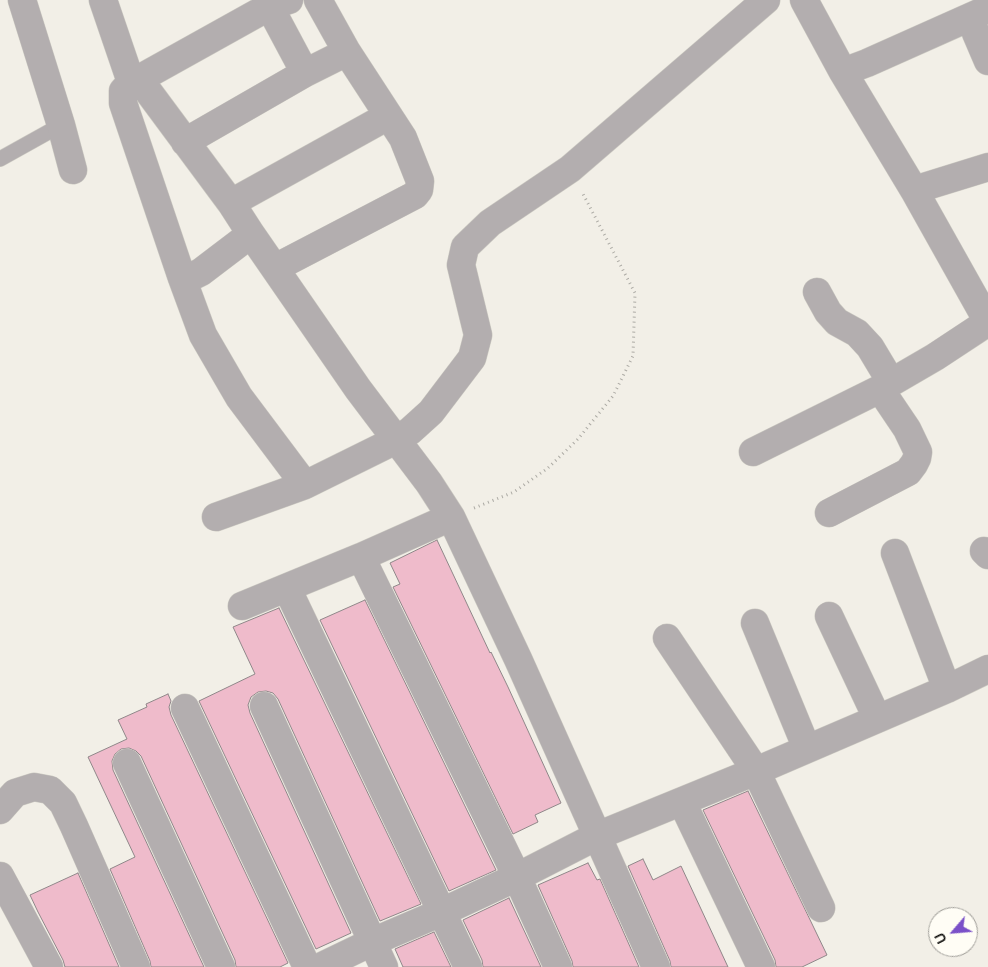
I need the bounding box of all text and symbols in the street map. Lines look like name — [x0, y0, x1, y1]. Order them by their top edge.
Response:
north arrow — [928, 907, 978, 957]
text: U — [929, 930, 951, 947]

